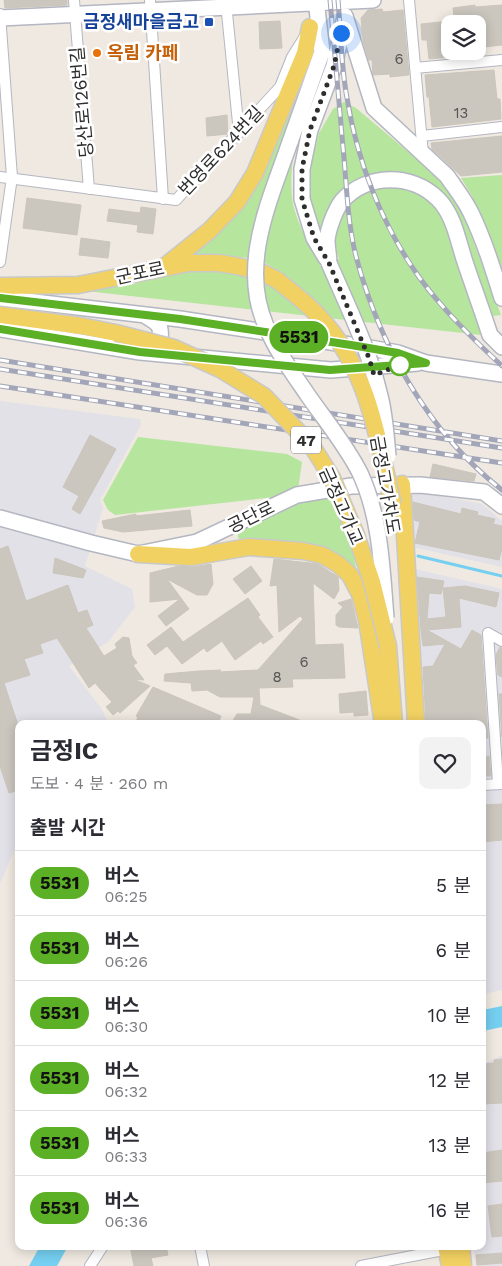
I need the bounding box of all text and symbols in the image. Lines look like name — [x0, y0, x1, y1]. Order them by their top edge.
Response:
place label: 금정새마을금고 — [83, 11, 199, 32]
map controls — [441, 15, 486, 60]
button: layers — [441, 15, 486, 60]
marker: 금정새마을금고 — [203, 16, 215, 28]
your location — [329, 21, 354, 46]
place label: 옥림 카페 — [107, 42, 178, 63]
street label: 당산로126번길 — [66, 46, 97, 158]
marker: 옥림 카페 — [91, 47, 103, 59]
house number: 6 — [394, 50, 404, 68]
street label: 번영로624번길 — [174, 102, 267, 200]
house number: 13 — [454, 104, 468, 122]
street label: 군포로 — [113, 257, 166, 288]
line badge: 5531 — [264, 321, 334, 353]
text: 5531 — [279, 326, 319, 347]
unlabelled marker — [389, 354, 411, 376]
road number: 47 — [291, 426, 321, 454]
street label: 금정고가차도 — [367, 434, 404, 536]
street label: 금정고가교 — [315, 464, 368, 548]
street label: 공단로 — [224, 496, 278, 537]
house number: 6 — [299, 653, 309, 671]
house number: 8 — [272, 668, 282, 686]
text: 금정IC — [30, 737, 98, 765]
button: heart — [419, 737, 471, 789]
text: 도보 · 4 분 · 260 m — [30, 774, 168, 793]
text: 출발 시간 — [30, 816, 105, 839]
text: 버스 — [104, 864, 139, 887]
text: 5531 — [40, 872, 79, 893]
text: 5 분 — [436, 874, 471, 897]
text: 06:25 — [104, 887, 147, 906]
text: 버스 — [104, 929, 139, 952]
text: 5531 — [40, 937, 79, 958]
text: 6 분 — [435, 939, 471, 962]
text: 06:26 — [104, 952, 148, 971]
text: 버스 — [104, 994, 139, 1017]
text: 5531 — [40, 1002, 79, 1023]
text: 10 분 — [428, 1004, 471, 1027]
text: 06:30 — [104, 1017, 148, 1036]
text: 버스 — [104, 1059, 139, 1082]
text: 5531 — [40, 1067, 79, 1088]
text: 12 분 — [429, 1069, 471, 1092]
text: 06:32 — [104, 1082, 148, 1101]
text: 버스 — [104, 1124, 139, 1147]
text: 5531 — [40, 1132, 79, 1153]
text: 13 분 — [429, 1134, 471, 1157]
text: 06:33 — [104, 1147, 148, 1166]
text: 버스 — [104, 1189, 139, 1212]
text: 5531 — [40, 1197, 79, 1218]
text: 16 분 — [428, 1199, 471, 1222]
text: 06:36 — [104, 1212, 148, 1231]

